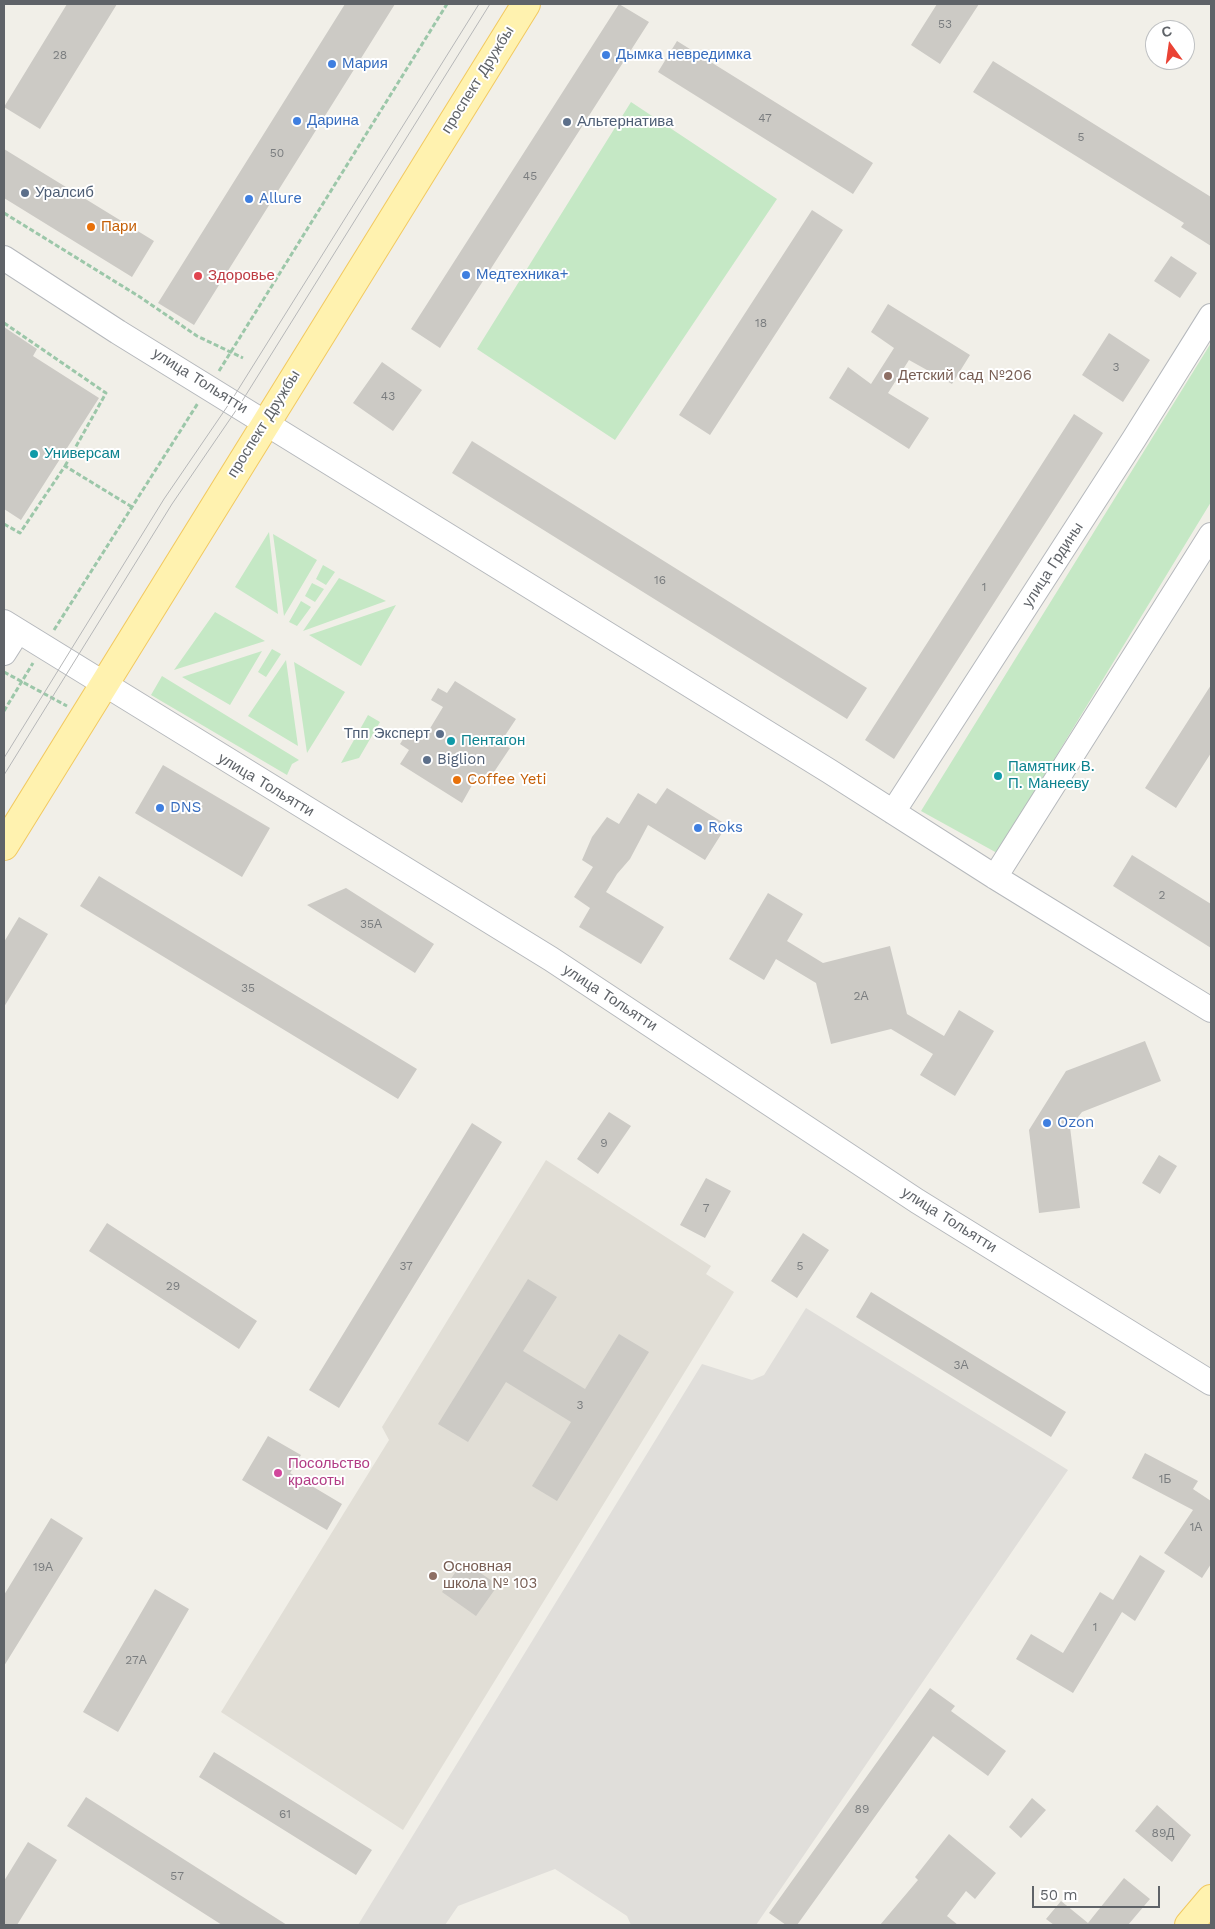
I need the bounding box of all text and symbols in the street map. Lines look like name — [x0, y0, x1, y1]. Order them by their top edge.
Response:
house number: 53 — [938, 17, 952, 31]
north arrow — [1145, 20, 1195, 70]
text: С — [1160, 22, 1173, 40]
street label: проспект Дружбы — [438, 23, 518, 137]
place label: Дымка невредимка — [616, 46, 751, 64]
house number: 28 — [53, 48, 67, 62]
marker: Дымка невредимка — [600, 49, 612, 61]
place label: Мария — [342, 55, 388, 73]
marker: Мария — [326, 58, 338, 70]
house number: 47 — [758, 111, 772, 125]
place label: Дарина — [307, 112, 359, 130]
place label: Альтернатива — [577, 113, 673, 131]
marker: Дарина — [291, 115, 303, 127]
marker: Альтернатива — [561, 116, 573, 128]
house number: 5 — [1078, 130, 1084, 144]
house number: 50 — [270, 146, 284, 160]
house number: 45 — [523, 169, 537, 183]
place label: Уралсиб — [35, 184, 94, 202]
marker: Уралсиб — [19, 187, 31, 199]
place label: Allure — [259, 190, 302, 208]
marker: Allure — [243, 193, 255, 205]
place label: Пари — [101, 218, 137, 236]
marker: Пари — [85, 221, 97, 233]
place label: Медтехника+ — [476, 266, 569, 284]
place label: Здоровье — [208, 267, 275, 285]
marker: Медтехника+ — [460, 269, 472, 281]
marker: Здоровье — [192, 270, 204, 282]
house number: 18 — [755, 316, 767, 330]
street label: улица Тольятти — [149, 344, 251, 418]
house number: 3 — [1113, 360, 1119, 374]
street label: проспект Дружбы — [224, 367, 304, 481]
place label: Детский сад №206 — [898, 367, 1032, 385]
marker: Детский сад №206 — [882, 370, 894, 382]
house number: 43 — [381, 389, 395, 403]
place label: Универсам — [44, 445, 120, 463]
marker: Универсам — [28, 448, 40, 460]
street label: улица Грдины — [1019, 519, 1087, 611]
house number: 16 — [654, 573, 666, 587]
house number: 1 — [982, 580, 986, 594]
place label: Тпп Эксперт — [344, 725, 430, 743]
marker: Тпп Эксперт — [434, 728, 446, 740]
place label: Пентагон — [461, 732, 525, 750]
marker: Пентагон — [445, 735, 457, 747]
street label: улица Тольятти — [215, 749, 317, 821]
place label: Biglion — [437, 751, 486, 769]
marker: Biglion — [421, 754, 433, 766]
place label: Памятник В. П. Манееву — [1008, 758, 1095, 793]
marker: Памятник В. П. Манееву — [992, 770, 1004, 782]
place label: Coffee Yeti — [467, 771, 546, 789]
marker: Coffee Yeti — [451, 774, 463, 786]
place label: DNS — [170, 799, 201, 817]
marker: DNS — [154, 802, 166, 814]
place label: Roks — [708, 819, 743, 837]
marker: Roks — [692, 822, 704, 834]
house number: 2 — [1159, 888, 1165, 902]
house number: 35А — [360, 917, 382, 931]
street label: улица Тольятти — [559, 961, 661, 1035]
house number: 35 — [241, 981, 255, 995]
house number: 2А — [854, 989, 868, 1003]
place label: Ozon — [1057, 1114, 1094, 1132]
marker: Ozon — [1041, 1117, 1053, 1129]
house number: 9 — [600, 1136, 608, 1150]
street label: улица Тольятти — [898, 1183, 1000, 1257]
house number: 7 — [703, 1201, 709, 1215]
house number: 37 — [399, 1259, 413, 1273]
house number: 5 — [797, 1259, 803, 1273]
house number: 29 — [166, 1279, 180, 1293]
house number: 3А — [954, 1358, 968, 1372]
house number: 3 — [577, 1398, 583, 1412]
place label: Посольство красоты — [288, 1455, 370, 1490]
marker: Посольство красоты — [272, 1467, 284, 1479]
house number: 1Б — [1159, 1472, 1171, 1486]
house number: 1А — [1190, 1520, 1202, 1534]
place label: Основная школа № 103 — [443, 1558, 537, 1593]
house number: 19А — [33, 1560, 53, 1574]
marker: Основная школа № 103 — [427, 1570, 439, 1582]
house number: 1 — [1093, 1620, 1097, 1634]
house number: 27А — [125, 1653, 147, 1667]
house number: 89 — [855, 1802, 869, 1816]
house number: 61 — [279, 1807, 291, 1821]
house number: 89Д — [1152, 1826, 1174, 1840]
house number: 57 — [170, 1869, 184, 1883]
scale bar — [1035, 1876, 1162, 1908]
text: 50 m — [1040, 1886, 1077, 1904]

